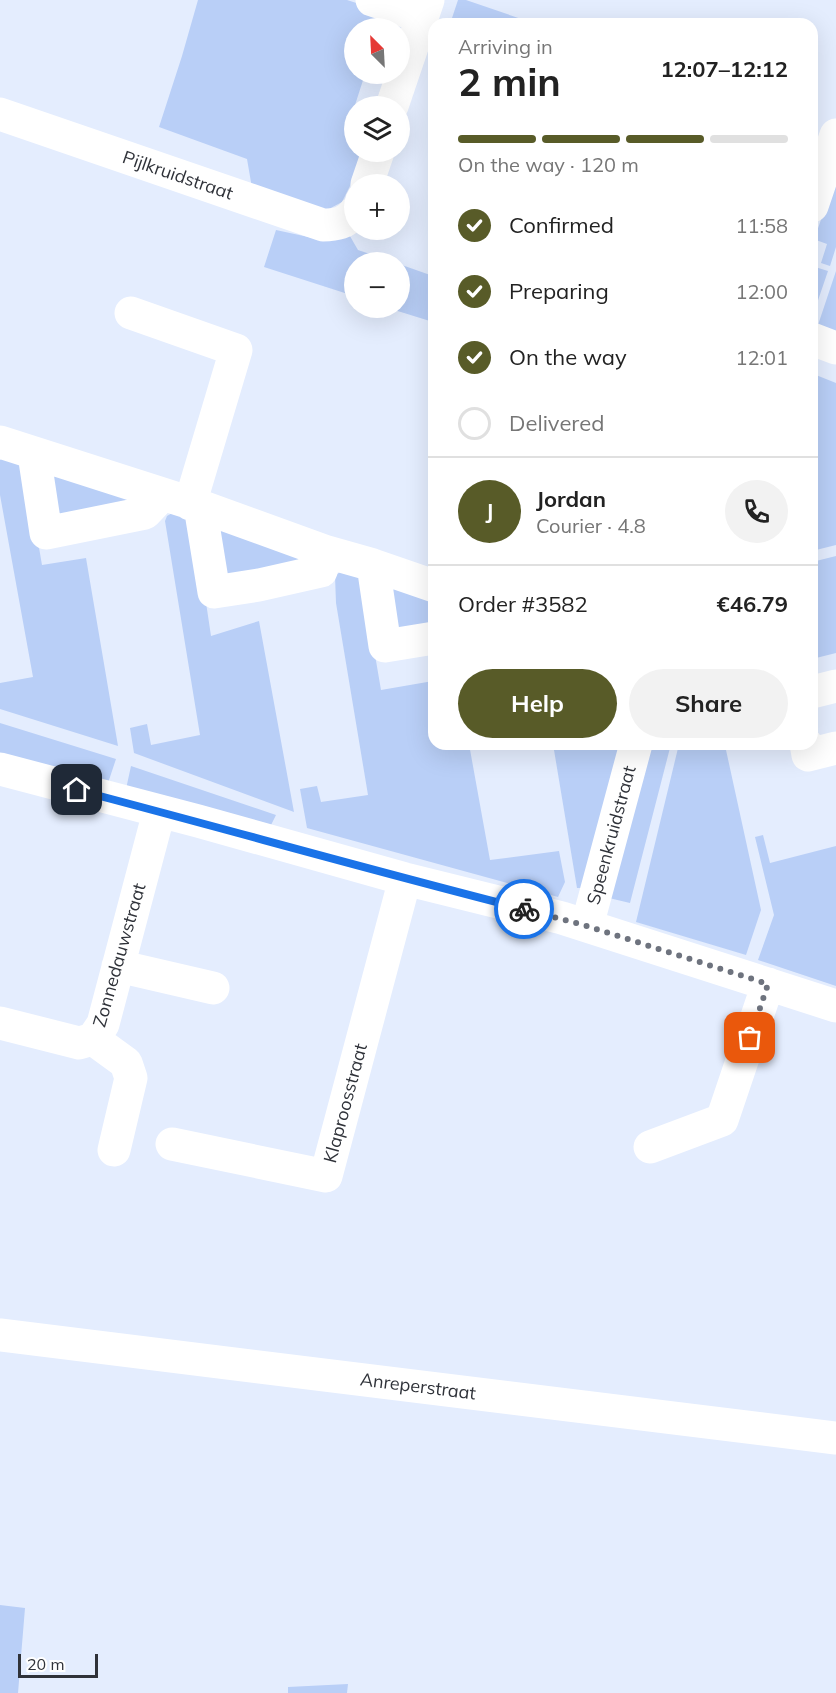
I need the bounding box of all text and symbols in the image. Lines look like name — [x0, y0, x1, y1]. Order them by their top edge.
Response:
north arrow — [344, 18, 410, 84]
map controls — [344, 18, 410, 318]
text: Arriving in — [458, 34, 553, 59]
text: 12:07–12:12 — [660, 55, 788, 83]
text: 2 min — [458, 57, 561, 106]
button: layers — [344, 96, 410, 162]
street label: Pijlkruidstraat — [120, 145, 236, 205]
text: On the way · 120 m — [458, 152, 639, 177]
button: + — [344, 174, 410, 240]
icon: check — [458, 209, 491, 242]
text: Confirmed — [509, 211, 614, 239]
text: 11:58 — [735, 213, 788, 238]
button: − — [344, 252, 410, 318]
icon: check — [458, 275, 491, 308]
text: Preparing — [509, 277, 609, 305]
text: 12:00 — [735, 279, 788, 304]
icon: check — [458, 341, 491, 374]
text: On the way — [509, 343, 627, 371]
text: 12:01 — [735, 345, 788, 370]
text: Delivered — [509, 409, 604, 437]
button: phone — [725, 480, 788, 543]
text: Jordan — [536, 485, 606, 513]
text: J — [486, 497, 493, 525]
text: Courier · 4.8 — [536, 513, 646, 538]
text: Order #3582 — [458, 590, 588, 618]
text: €46.79 — [717, 590, 788, 618]
button: Help — [458, 669, 617, 738]
button: Share — [629, 669, 788, 738]
street label: Speenkruidstraat — [581, 763, 641, 907]
pin — [51, 764, 102, 815]
icon: home — [60, 773, 93, 806]
courier — [494, 879, 554, 939]
street label: Zonnedauwstraat — [87, 880, 151, 1030]
icon: bike — [508, 893, 541, 926]
pin — [724, 1012, 775, 1063]
icon: bag — [733, 1021, 766, 1054]
street label: Klaproosstraat — [318, 1041, 372, 1165]
street label: Anreperstraat — [359, 1367, 477, 1405]
scale bar — [18, 1651, 98, 1678]
text: 20 m — [27, 1654, 64, 1674]

